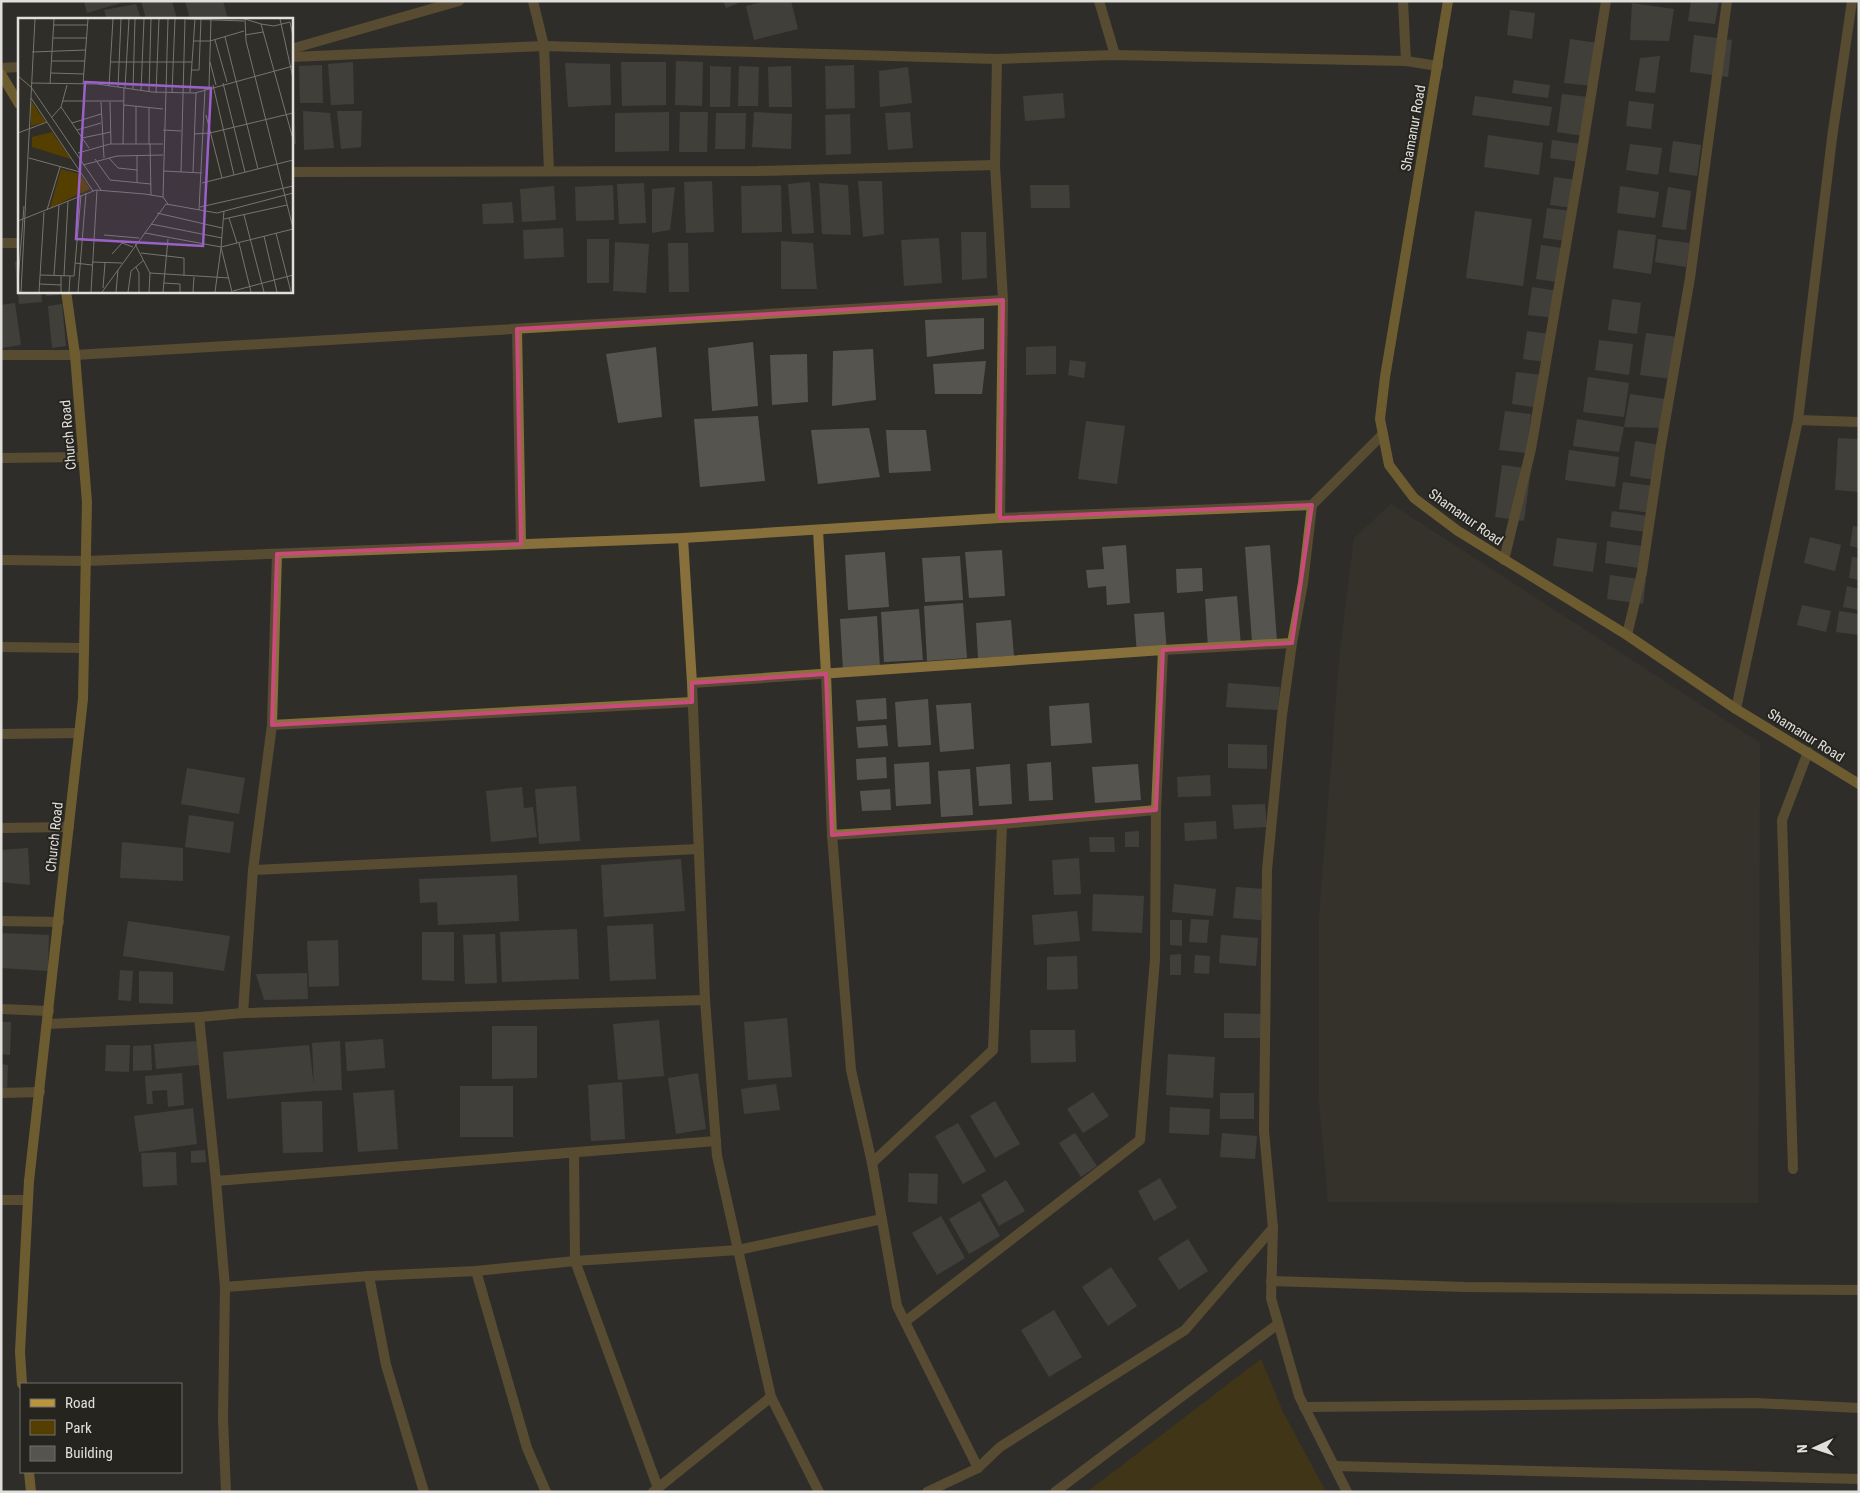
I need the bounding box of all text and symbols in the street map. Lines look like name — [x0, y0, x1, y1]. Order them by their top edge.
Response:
inset map — [18, 18, 292, 292]
street label: Shamanur Road — [1398, 84, 1428, 172]
street label: Church Road — [57, 399, 79, 471]
street label: Shamanur Road — [1426, 485, 1506, 549]
street label: Shamanur Road — [1765, 705, 1847, 765]
street label: Church Road — [42, 801, 66, 873]
legend — [20, 1383, 182, 1473]
text: Road — [65, 1394, 95, 1412]
text: Park — [65, 1419, 92, 1437]
north arrow — [1790, 1423, 1840, 1473]
text: Building — [65, 1444, 113, 1462]
text: N — [1794, 1444, 1810, 1453]

